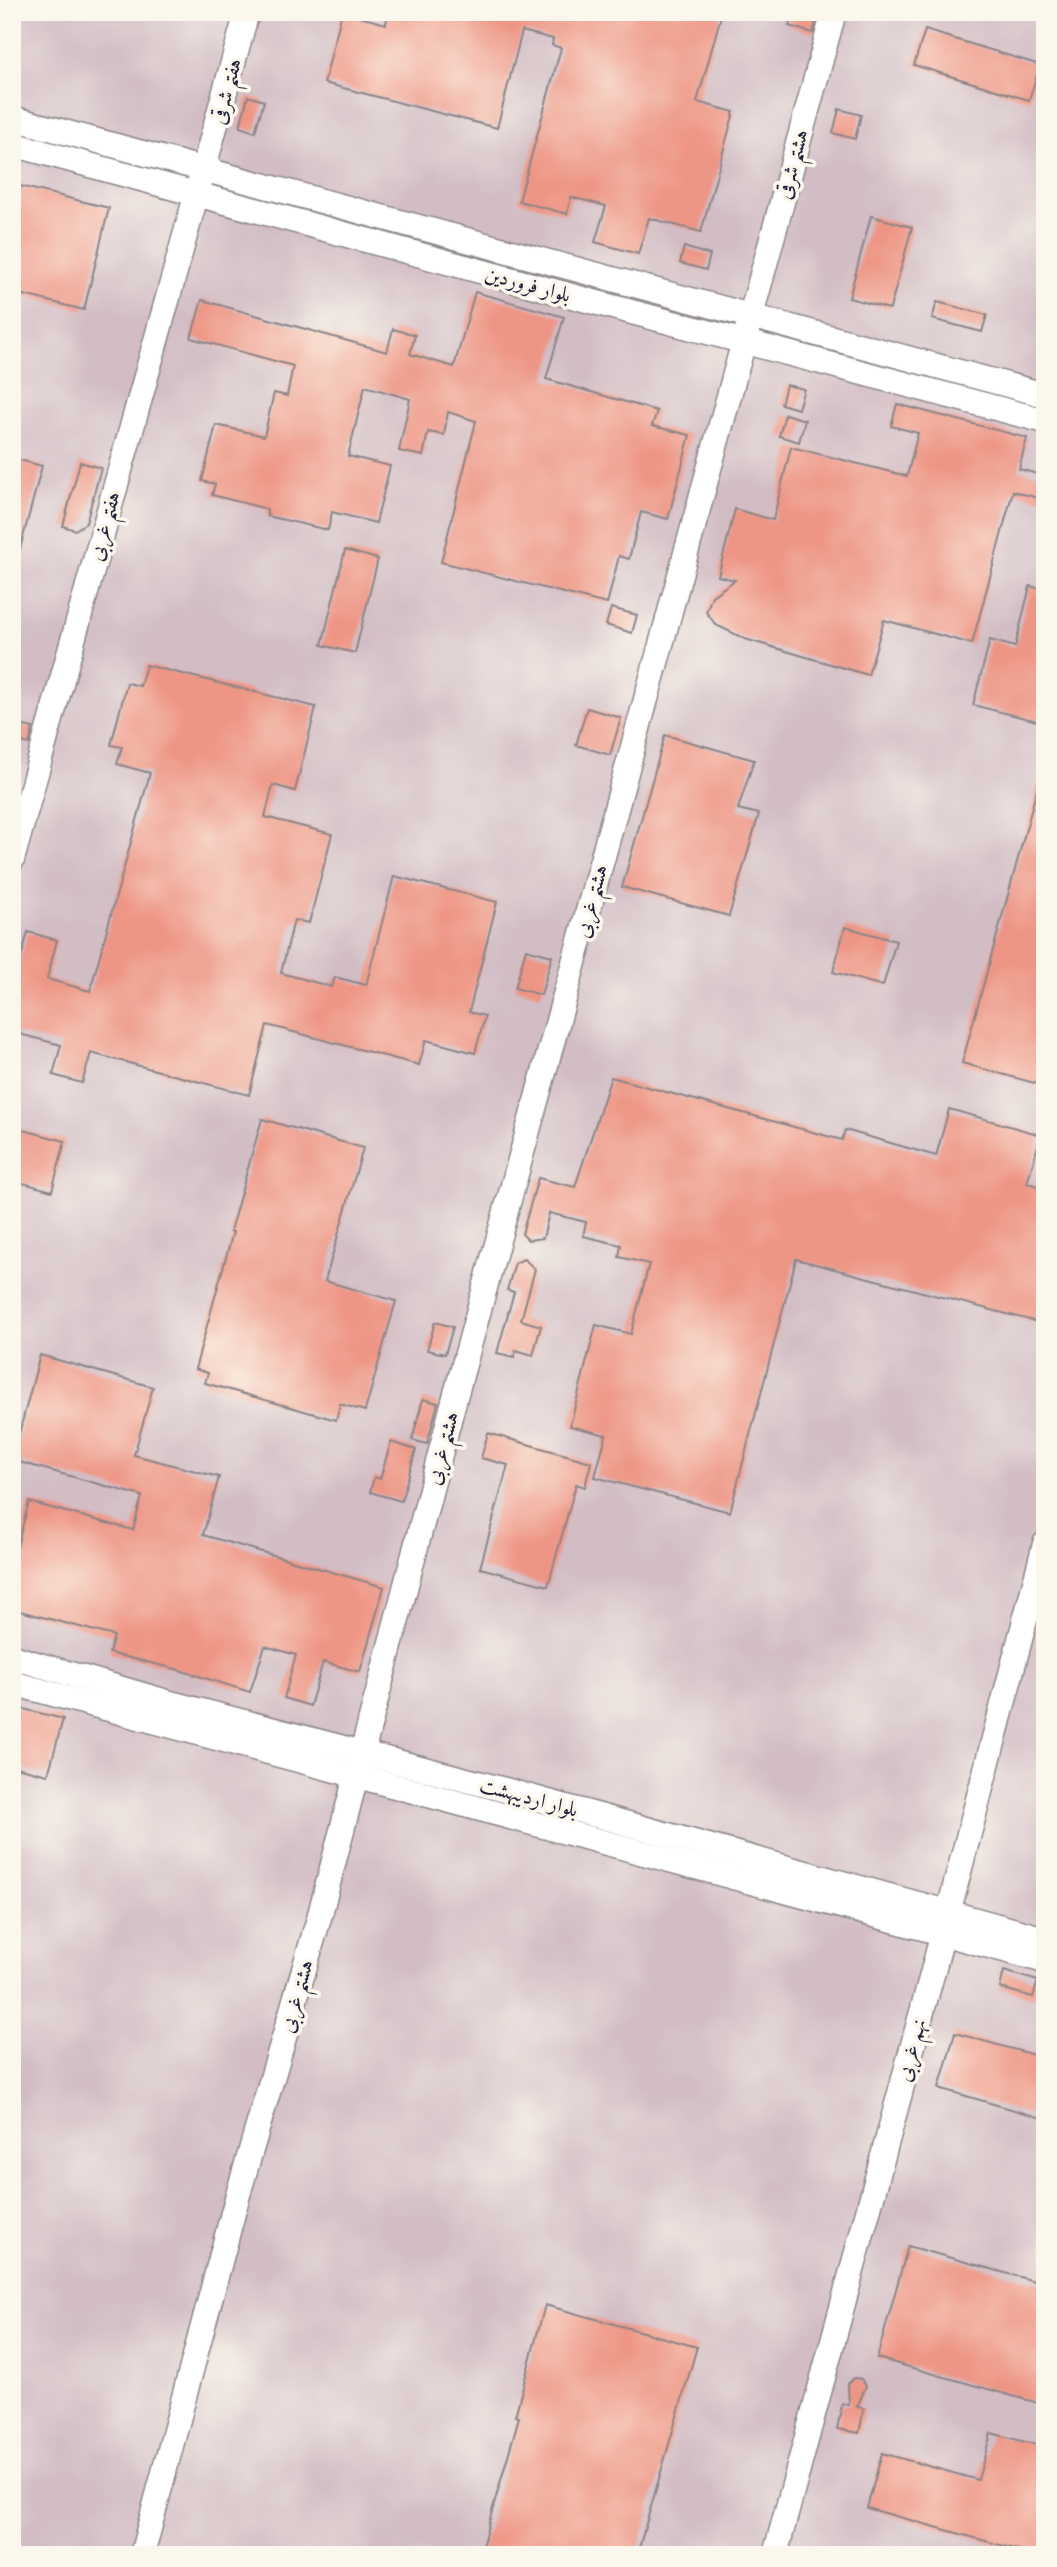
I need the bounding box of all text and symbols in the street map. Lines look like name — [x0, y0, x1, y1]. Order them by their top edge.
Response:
street label: هفتم شرقی — [206, 55, 255, 129]
street label: هشتم شرقی — [771, 126, 822, 204]
street label: بلوار فروردین — [482, 261, 574, 308]
street label: هفتم غربی — [83, 489, 133, 566]
street label: هشتم غربی — [570, 862, 621, 943]
street label: هشتم غربی — [421, 1409, 472, 1490]
street label: بلوار اردیبهشت — [477, 1772, 581, 1824]
street label: هشتم غربی — [274, 1957, 327, 2038]
street label: نهم غربی — [891, 2016, 939, 2086]

